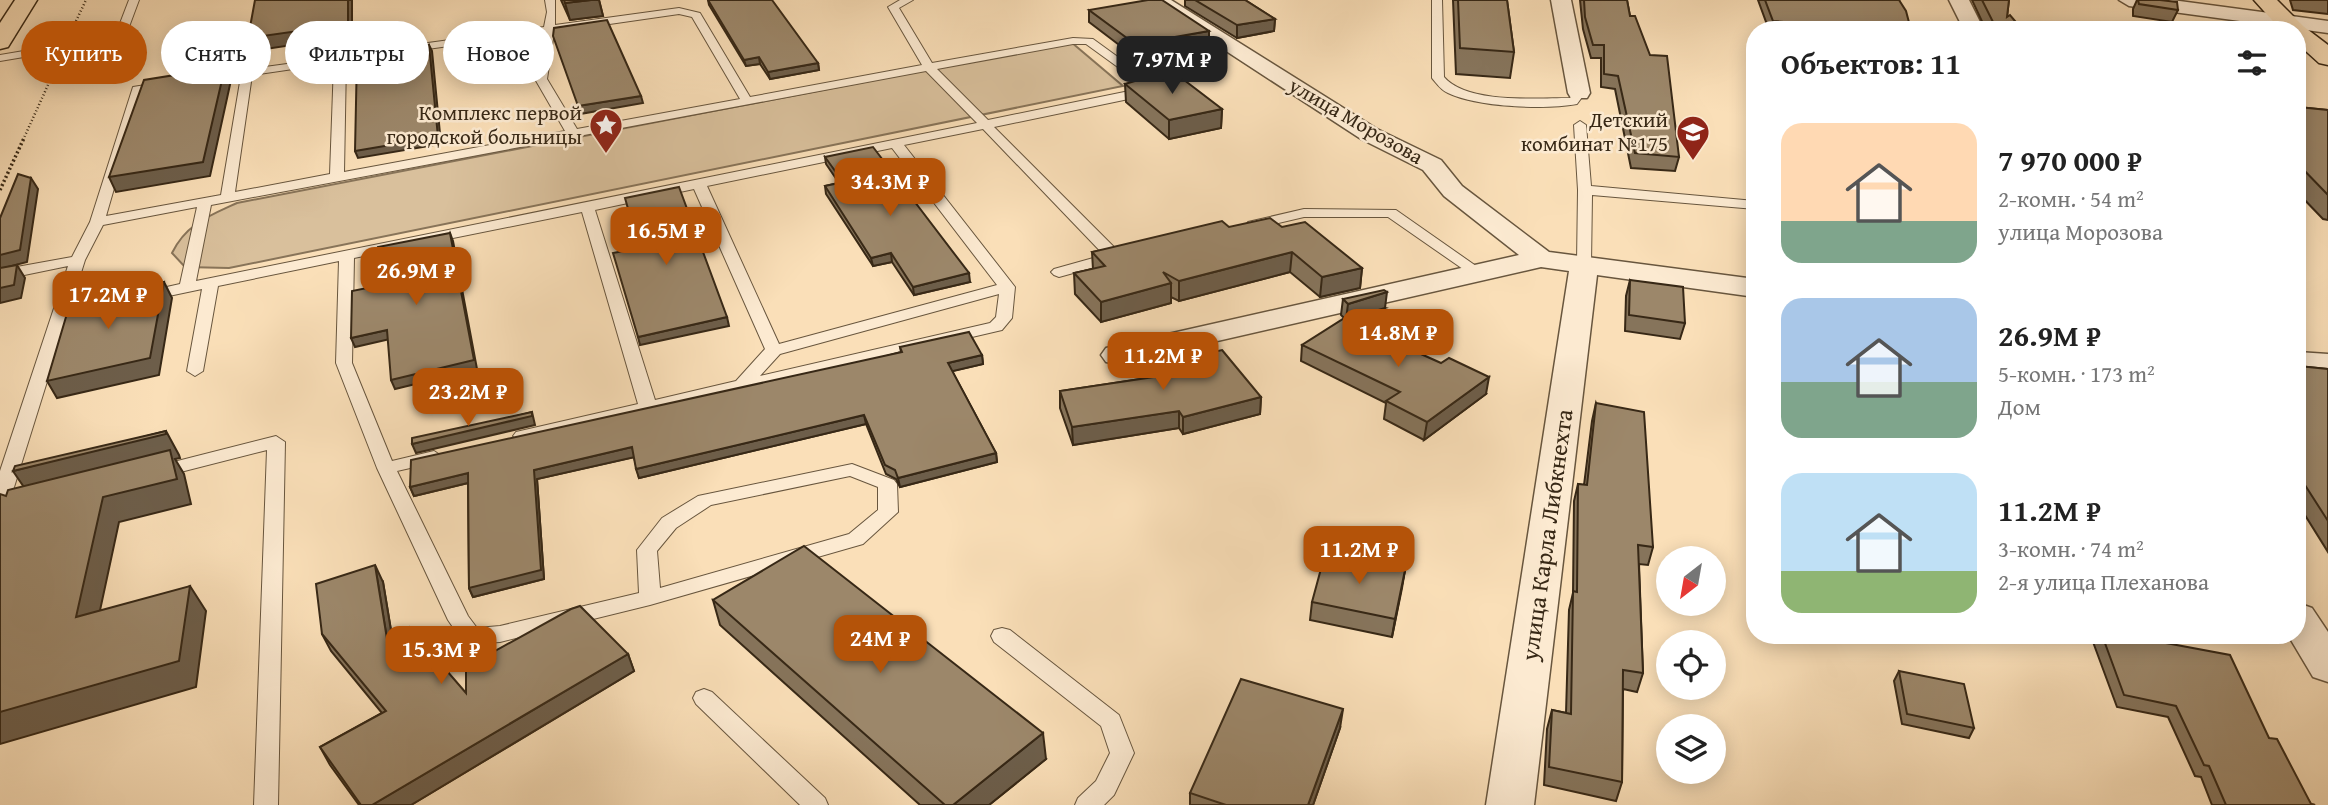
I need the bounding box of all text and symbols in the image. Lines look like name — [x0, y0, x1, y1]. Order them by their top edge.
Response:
chip: Купить — [21, 21, 147, 84]
chip: Снять — [161, 21, 271, 84]
chip: Фильтры — [285, 21, 429, 84]
chip: Новое — [443, 21, 554, 84]
pin: 7.97M ₽ — [1107, 36, 1237, 96]
text: Объектов: 11 — [1781, 41, 1961, 85]
text: 7.97M ₽ — [1132, 42, 1212, 75]
icon: filters — [2233, 44, 2271, 82]
street label: улица Морозова — [1282, 69, 1429, 172]
place label: Комплекс первой городской больницы — [387, 97, 582, 152]
place label: Детский комбинат №175 — [1521, 104, 1668, 159]
place icon: Комплекс первой городской больницы — [587, 106, 625, 155]
school or university icon: Детский комбинат №175 — [1674, 113, 1712, 162]
text: 7 970 000 ₽ — [1998, 138, 2142, 182]
icon: home — [1837, 151, 1921, 235]
pin: 34.3M ₽ — [825, 158, 955, 218]
text: 34.3M ₽ — [850, 164, 930, 197]
text: 2-комн. · 54 m² — [1998, 182, 2144, 215]
pin: 16.5M ₽ — [601, 208, 731, 267]
text: 16.5M ₽ — [626, 213, 706, 246]
text: улица Морозова — [1998, 215, 2163, 248]
pin: 26.9M ₽ — [351, 247, 481, 307]
text: 26.9M ₽ — [376, 253, 456, 286]
pin: 17.2M ₽ — [43, 272, 173, 331]
text: 17.2M ₽ — [68, 277, 148, 310]
pin: 14.8M ₽ — [1333, 310, 1463, 369]
text: 26.9M ₽ — [1998, 313, 2101, 357]
text: 14.8M ₽ — [1358, 315, 1438, 348]
icon: home — [1837, 326, 1921, 410]
pin: 11.2M ₽ — [1098, 332, 1228, 392]
text: 11.2M ₽ — [1123, 338, 1203, 371]
text: 5-комн. · 173 m² — [1998, 357, 2155, 390]
pin: 23.2M ₽ — [403, 368, 533, 428]
text: 23.2M ₽ — [428, 374, 508, 407]
text: Дом — [1998, 390, 2041, 423]
street label: улица Карла Либкнехта — [1511, 406, 1582, 664]
text: 11.2M ₽ — [1998, 488, 2101, 532]
icon: home — [1837, 501, 1921, 585]
pin: 11.2M ₽ — [1294, 526, 1424, 586]
text: 11.2M ₽ — [1319, 532, 1399, 565]
text: 3-комн. · 74 m² — [1998, 532, 2144, 565]
north arrow — [1656, 546, 1726, 616]
map controls — [1656, 546, 1726, 784]
text: 2-я улица Плеханова — [1998, 565, 2209, 598]
pin: 24M ₽ — [831, 616, 929, 675]
text: 24M ₽ — [850, 621, 910, 654]
pin: 15.3M ₽ — [376, 626, 506, 686]
button: locate — [1656, 630, 1726, 700]
text: 15.3M ₽ — [401, 632, 481, 665]
button: layers — [1656, 714, 1726, 784]

